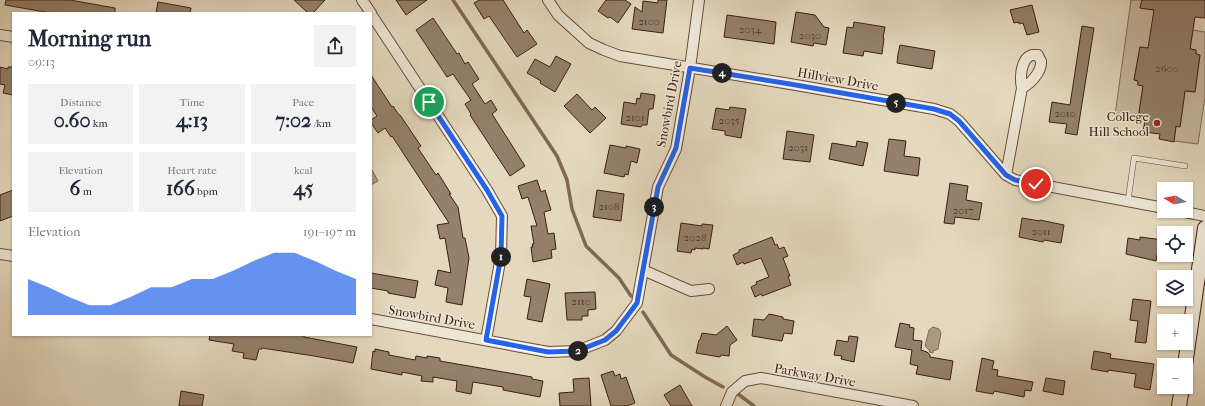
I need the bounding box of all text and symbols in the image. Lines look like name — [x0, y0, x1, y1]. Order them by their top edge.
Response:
house number: 2100 — [638, 15, 660, 28]
house number: 2034 — [739, 23, 762, 36]
button: share — [314, 25, 356, 67]
text: Morning run — [28, 26, 151, 52]
house number: 2030 — [799, 29, 821, 42]
text: 09:13 — [28, 54, 55, 69]
street label: Snowbird Drive — [653, 59, 685, 148]
house number: 2600 — [1155, 62, 1179, 75]
pin: 4 — [712, 63, 732, 83]
street label: Hillview Drive — [796, 64, 880, 94]
text: 4 — [719, 66, 725, 79]
pin — [412, 85, 446, 119]
icon: arrive — [418, 91, 440, 113]
pin: 5 — [886, 93, 906, 113]
text: Distance — [60, 96, 101, 109]
text: Time — [179, 96, 204, 109]
text: Pace — [292, 96, 314, 109]
text: 5 — [894, 96, 898, 109]
house number: 2010 — [1054, 107, 1076, 120]
text: 0.60 — [54, 109, 90, 132]
text: 4:13 — [176, 109, 208, 132]
text: 7:02 — [275, 109, 311, 132]
place label: College Hill School — [1089, 109, 1150, 139]
house number: 2101 — [625, 111, 645, 124]
house number: 2035 — [719, 114, 740, 127]
text: km — [90, 117, 108, 130]
text: /km — [311, 117, 331, 130]
marker: College Hill School — [1152, 118, 1162, 128]
house number: 2031 — [788, 141, 808, 154]
text: Elevation — [58, 164, 103, 177]
text: Heart rate — [167, 164, 217, 177]
text: kcal — [294, 164, 313, 177]
pin — [1019, 167, 1053, 201]
icon: check — [1025, 173, 1047, 195]
text: 6 — [69, 177, 80, 200]
text: 166 — [166, 177, 195, 200]
text: 45 — [293, 177, 313, 200]
north arrow — [1157, 182, 1193, 218]
map controls — [1157, 182, 1193, 394]
text: m — [80, 185, 92, 198]
text: bpm — [195, 185, 218, 198]
pin: 3 — [644, 197, 664, 217]
house number: 2108 — [598, 200, 620, 213]
text: 3 — [652, 200, 656, 213]
house number: 2017 — [953, 204, 973, 217]
text: Elevation — [28, 224, 81, 239]
text: 191–197 m — [303, 224, 356, 239]
house number: 2011 — [1031, 225, 1051, 238]
button: locate — [1157, 226, 1193, 262]
house number: 2028 — [684, 231, 706, 244]
pin: 1 — [491, 247, 511, 267]
text: 1 — [499, 250, 503, 263]
button: layers — [1157, 270, 1193, 306]
house number: 2110 — [571, 295, 591, 308]
street label: Snowbird Drive — [388, 302, 477, 332]
button: + — [1157, 314, 1193, 350]
pin: 2 — [568, 341, 588, 361]
text: 2 — [575, 344, 581, 357]
button: − — [1157, 358, 1193, 394]
street label: Parkway Drive — [773, 360, 858, 390]

